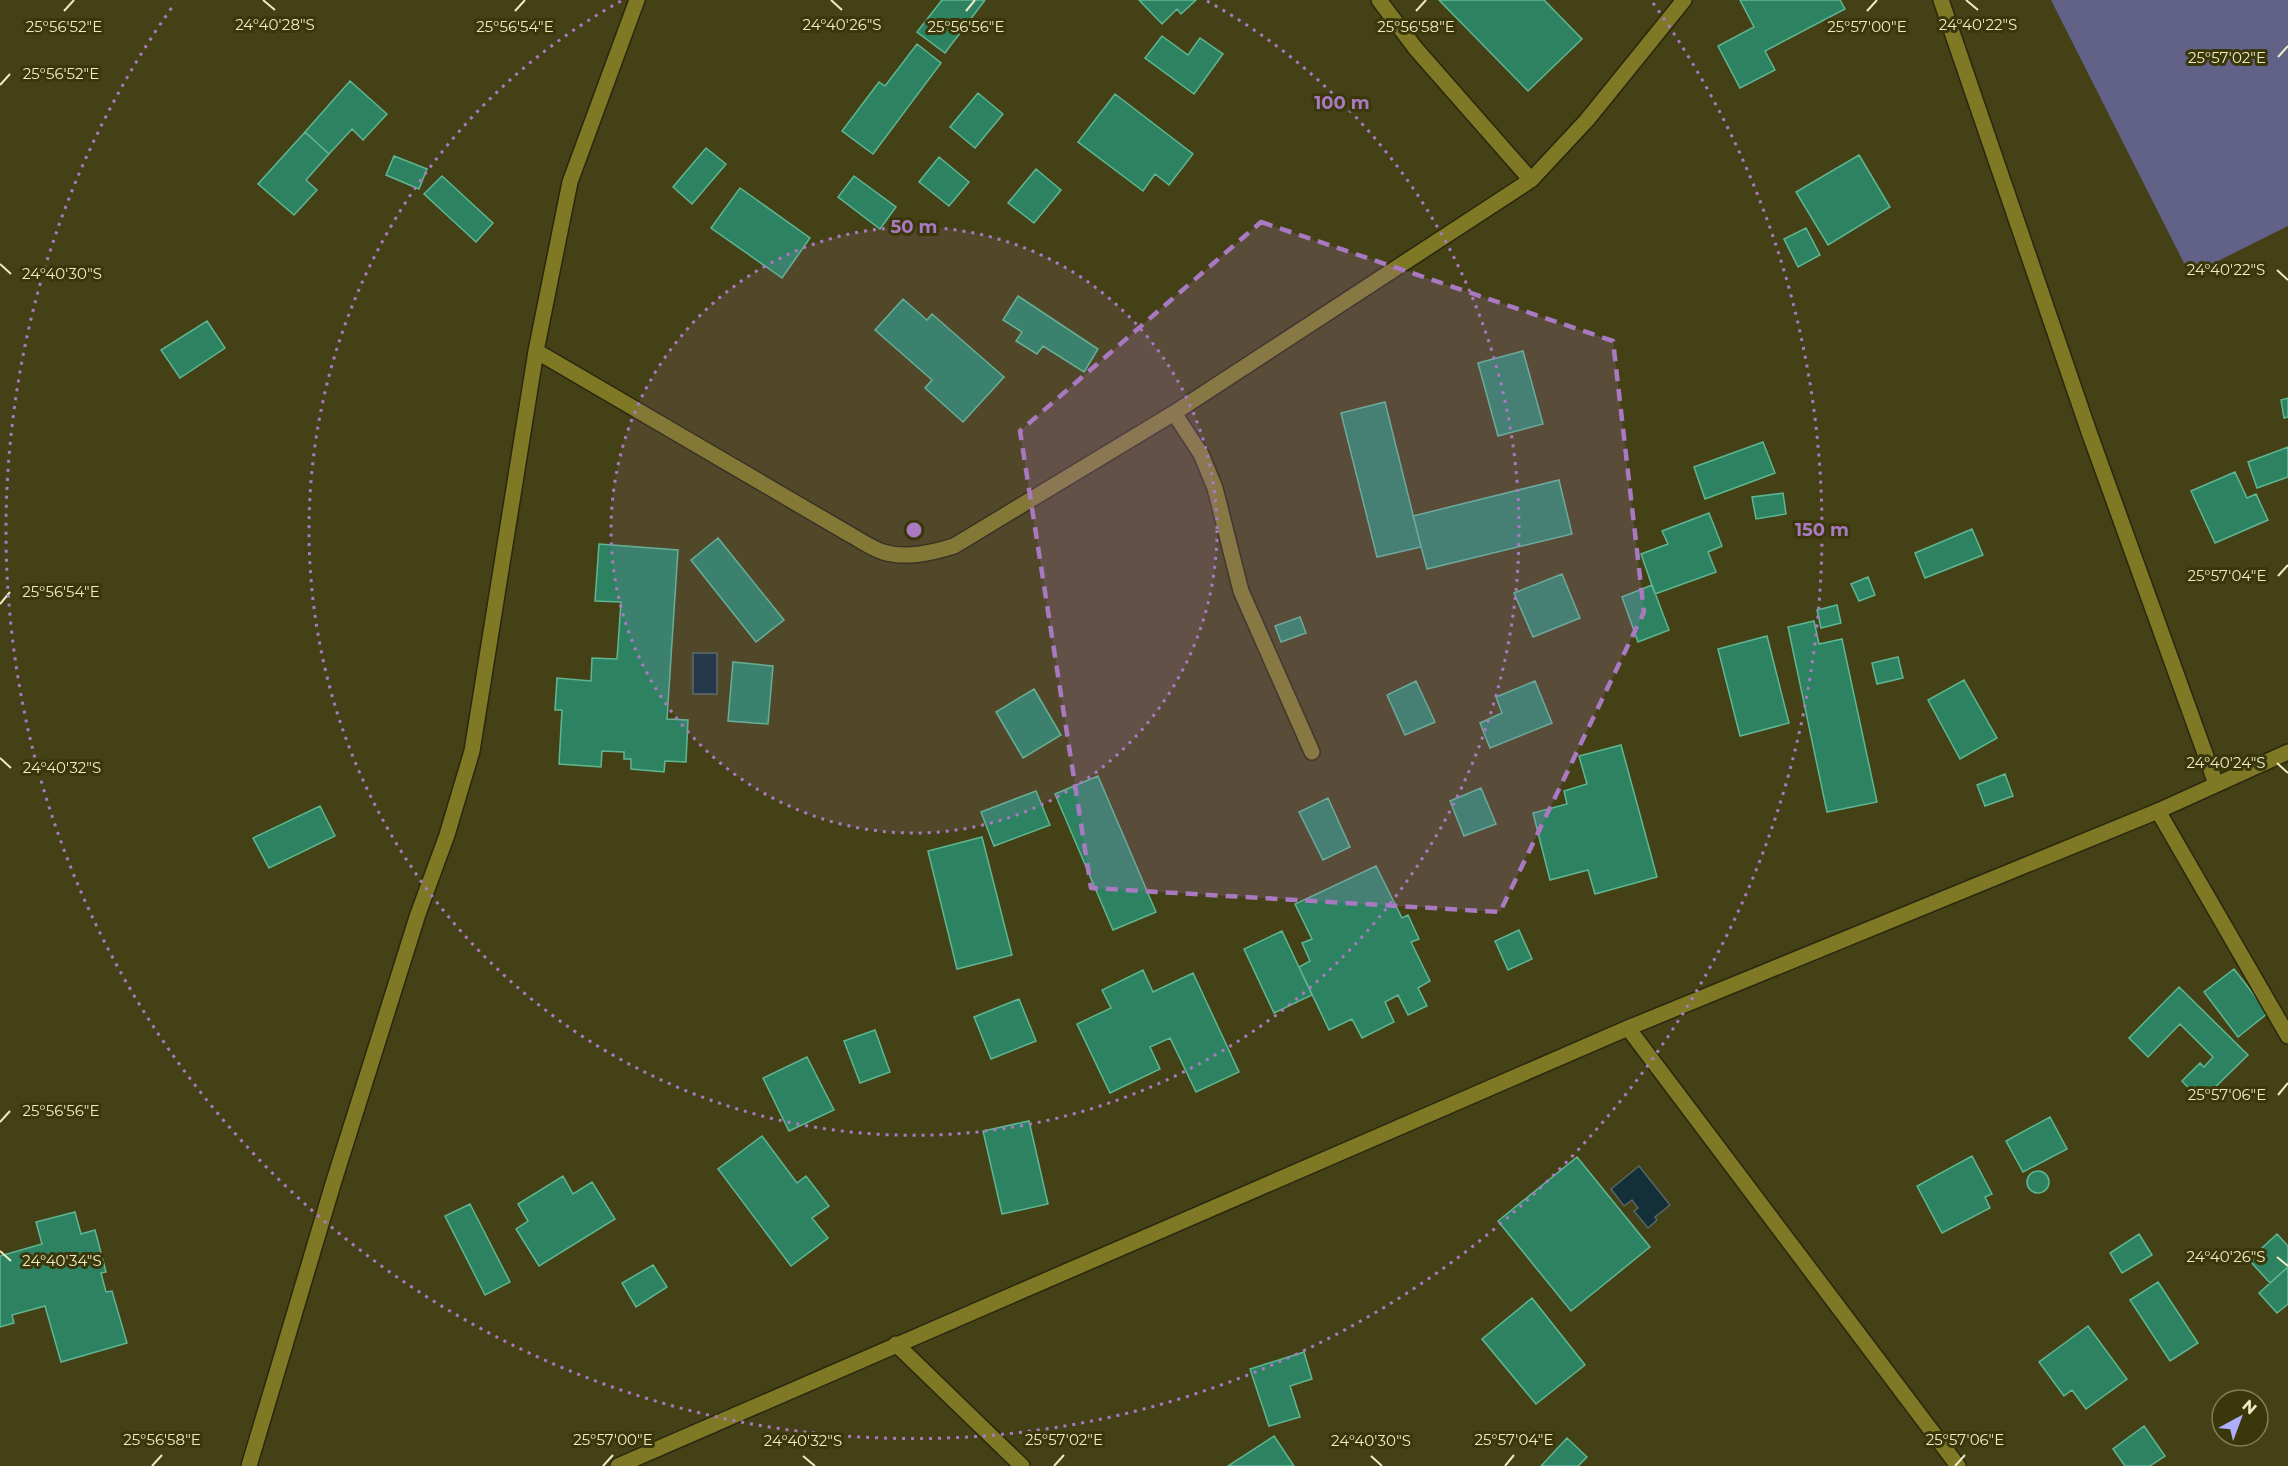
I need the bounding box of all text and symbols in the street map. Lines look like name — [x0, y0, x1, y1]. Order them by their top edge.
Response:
text: 24°40'28"S — [235, 15, 315, 34]
text: 24°40'26"S — [802, 15, 882, 34]
text: 24°40'22"S — [1939, 15, 2017, 34]
text: 25°56'52"E — [26, 17, 102, 36]
text: 25°56'54"E — [476, 17, 554, 36]
text: 25°56'56"E — [928, 17, 1004, 36]
text: 25°56'58"E — [1377, 17, 1455, 36]
text: 25°57'00"E — [1827, 17, 1907, 36]
text: 25°57'02"E — [2188, 48, 2266, 67]
text: 25°56'52"E — [23, 64, 99, 83]
text: 100 m — [1314, 92, 1370, 114]
text: 50 m — [891, 216, 937, 238]
text: 24°40'22"S — [2187, 260, 2265, 279]
text: 24°40'30"S — [22, 264, 102, 283]
text: 150 m — [1795, 519, 1849, 541]
centre of rings — [904, 520, 924, 540]
text: 25°57'04"E — [2188, 566, 2266, 585]
text: 25°56'54"E — [22, 582, 100, 601]
text: 24°40'24"S — [2186, 753, 2266, 772]
text: 24°40'32"S — [23, 758, 101, 777]
text: 25°57'06"E — [2188, 1085, 2266, 1104]
text: 25°56'56"E — [23, 1101, 99, 1120]
text: 24°40'26"S — [2186, 1247, 2266, 1266]
text: 24°40'34"S — [22, 1251, 102, 1270]
north arrow — [2210, 1388, 2270, 1448]
text: N — [2238, 1396, 2261, 1418]
text: 25°56'58"E — [123, 1430, 201, 1449]
text: 25°57'00"E — [573, 1430, 653, 1449]
text: 25°57'02"E — [1025, 1430, 1103, 1449]
text: 25°57'04"E — [1475, 1430, 1553, 1449]
text: 25°57'06"E — [1926, 1430, 2004, 1449]
text: 24°40'32"S — [764, 1431, 842, 1450]
text: 24°40'30"S — [1331, 1431, 1411, 1450]

